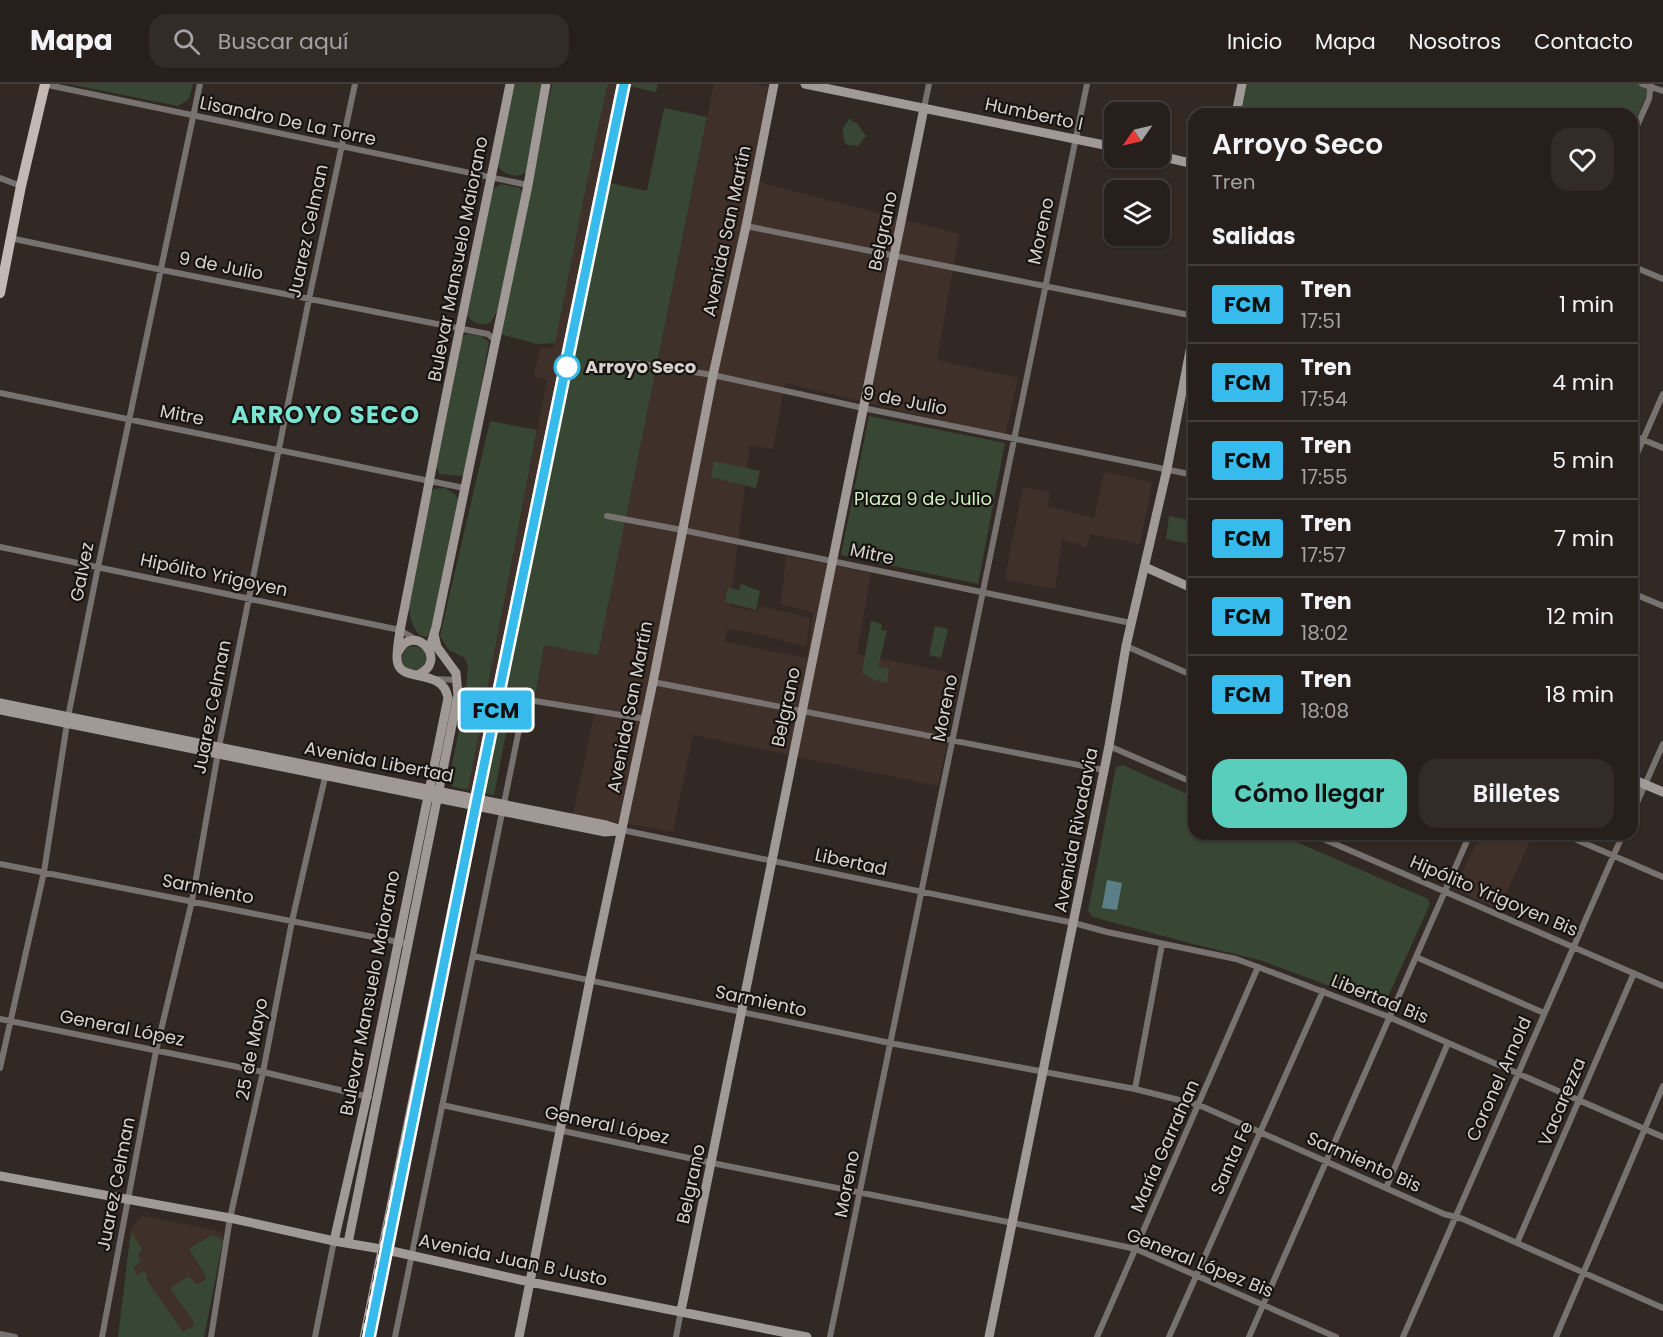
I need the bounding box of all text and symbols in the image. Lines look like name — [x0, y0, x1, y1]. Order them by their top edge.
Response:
search box — [149, 14, 569, 68]
text: Mapa — [30, 21, 113, 60]
icon: search — [170, 25, 203, 58]
text: Buscar aquí — [218, 26, 348, 57]
text: Inicio — [1227, 27, 1282, 56]
text: Mapa — [1315, 27, 1376, 56]
text: Nosotros — [1409, 27, 1501, 56]
text: Contacto — [1534, 27, 1633, 56]
street label: Lisandro De La Torre — [198, 90, 379, 151]
street label: Humberto I — [983, 91, 1086, 136]
north arrow — [1104, 102, 1170, 168]
map controls — [1104, 102, 1170, 246]
text: Arroyo Seco — [1212, 125, 1383, 164]
button: heart — [1551, 128, 1614, 191]
street label: Bulevar Mansuelo Maiorano — [421, 134, 494, 384]
street label: Avenida San Martín — [696, 143, 757, 319]
street label: Juarez Celman — [281, 162, 334, 300]
text: Tren — [1212, 168, 1255, 196]
button: layers — [1104, 180, 1170, 246]
street label: Belgrano — [862, 189, 903, 273]
street label: Moreno — [1021, 195, 1060, 267]
text: Salidas — [1212, 221, 1296, 252]
street label: 9 de Julio — [177, 245, 266, 286]
text: Tren — [1301, 274, 1352, 305]
text: 1 min — [1559, 289, 1614, 320]
text: FCM — [1224, 290, 1271, 319]
text: 17:51 — [1301, 307, 1341, 335]
text: Tren — [1301, 352, 1352, 383]
marker: Arroyo Seco — [554, 354, 580, 380]
place label: Arroyo Seco — [585, 354, 696, 379]
text: 4 min — [1552, 367, 1614, 398]
text: FCM — [1224, 368, 1271, 397]
street label: 9 de Julio — [861, 380, 950, 421]
text: 17:54 — [1301, 385, 1348, 413]
street label: Mitre — [158, 398, 206, 431]
district label: ARROYO SECO — [231, 398, 421, 431]
text: Tren — [1301, 430, 1352, 461]
text: 5 min — [1552, 445, 1614, 476]
text: FCM — [1224, 446, 1271, 475]
text: 17:55 — [1301, 463, 1347, 491]
park label: Plaza 9 de Julio — [854, 486, 992, 511]
text: Tren — [1301, 508, 1352, 539]
text: 7 min — [1554, 523, 1614, 554]
text: FCM — [1224, 524, 1271, 553]
street label: Mitre — [848, 537, 896, 570]
street label: Galvez — [64, 540, 100, 604]
text: 17:57 — [1301, 541, 1346, 569]
street label: Hipólito Yrigoyen — [138, 547, 290, 602]
text: Tren — [1301, 586, 1352, 617]
text: 12 min — [1546, 601, 1614, 632]
text: FCM — [1224, 602, 1271, 631]
street label: Avenida San Martín — [601, 619, 658, 795]
text: 18:02 — [1301, 619, 1348, 647]
street label: Juarez Celman — [186, 638, 237, 776]
text: Tren — [1301, 664, 1352, 695]
street label: Belgrano — [765, 665, 806, 749]
street label: Moreno — [926, 672, 963, 744]
text: 18 min — [1545, 679, 1614, 710]
text: FCM — [1224, 680, 1271, 709]
line badge: FCM — [462, 690, 530, 730]
text: FCM — [473, 696, 519, 725]
text: 18:08 — [1301, 697, 1349, 725]
street label: Avenida Libertad — [302, 735, 456, 788]
street label: Avenida Rivadavia — [1047, 745, 1104, 914]
button: Cómo llegar — [1212, 759, 1407, 828]
button: Billetes — [1419, 759, 1614, 828]
street label: Libertad — [813, 842, 889, 881]
street label: Hipólito Yrigoyen Bis — [1406, 849, 1582, 942]
street label: Sarmiento — [160, 867, 256, 910]
street label: Bulevar Mansuelo Maiorano — [333, 868, 406, 1118]
street label: Libertad Bis — [1328, 968, 1433, 1029]
street label: Sarmiento — [713, 979, 809, 1022]
street label: 25 de Mayo — [229, 996, 274, 1102]
street label: General López — [57, 1003, 187, 1052]
street label: Coronel Arnold — [1460, 1012, 1537, 1145]
street label: Vacarezza — [1532, 1054, 1591, 1150]
street label: María Garrahan — [1124, 1076, 1205, 1216]
street label: General López — [542, 1099, 672, 1150]
street label: Juarez Celman — [90, 1115, 141, 1253]
street label: Santa Fe — [1204, 1117, 1259, 1199]
street label: Sarmiento Bis — [1303, 1125, 1425, 1198]
street label: Belgrano — [670, 1142, 711, 1226]
street label: Moreno — [828, 1148, 865, 1220]
street label: General López Bis — [1123, 1222, 1277, 1303]
street label: Avenida Juan B Justo — [416, 1227, 610, 1292]

